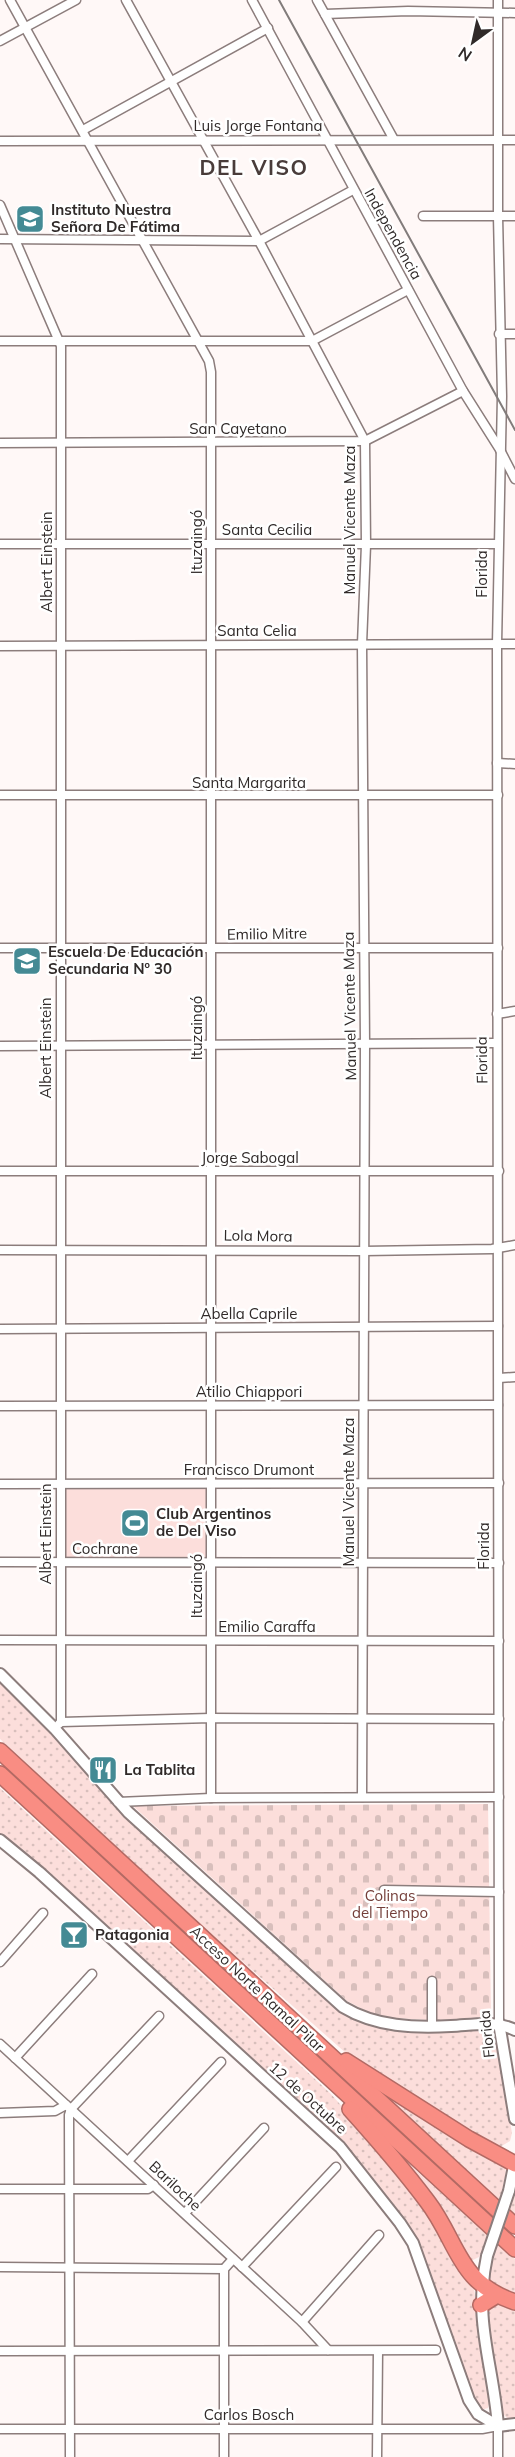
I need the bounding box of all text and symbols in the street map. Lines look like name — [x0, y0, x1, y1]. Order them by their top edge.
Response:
north arrow — [443, 12, 503, 72]
text: N — [454, 43, 475, 66]
street label: Luis Jorge Fontana — [193, 116, 323, 135]
district label: DEL VISO — [199, 154, 309, 180]
street label: Independencia — [360, 185, 426, 283]
place label: Instituto Nuestra Señora De Fátima — [51, 200, 180, 236]
school or university icon: Instituto Nuestra Señora De Fátima — [14, 203, 46, 235]
street label: San Cayetano — [189, 419, 287, 438]
street label: Manuel Vicente Maza — [340, 445, 359, 595]
street label: Ituzaingó — [187, 510, 206, 574]
street label: Albert Einstein — [37, 511, 56, 613]
street label: Santa Cecilia — [222, 520, 312, 539]
street label: Florida — [472, 550, 491, 598]
street label: Santa Celia — [217, 621, 297, 640]
street label: Santa Margarita — [192, 773, 306, 792]
street label: Emilio Mitre — [227, 923, 307, 944]
street label: Manuel Vicente Maza — [339, 931, 360, 1081]
place label: Escuela De Educación Secundaria Nº 30 — [48, 942, 204, 978]
school or university icon: Escuela De Educación Secundaria Nº 30 — [11, 945, 43, 977]
street label: Ituzaingó — [187, 996, 206, 1060]
street label: Albert Einstein — [36, 997, 55, 1099]
street label: Florida — [472, 1036, 491, 1084]
street label: Jorge Sabogal — [201, 1148, 299, 1167]
street label: Lola Mora — [223, 1225, 293, 1246]
street label: Abella Caprile — [201, 1304, 298, 1323]
street label: Atilio Chiappori — [196, 1382, 302, 1401]
street label: Manuel Vicente Maza — [339, 1417, 358, 1567]
street label: Francisco Drumont — [184, 1460, 314, 1479]
street label: Albert Einstein — [36, 1483, 55, 1585]
place label: Club Argentinos de Del Viso — [156, 1504, 271, 1540]
sports icon: Club Argentinos de Del Viso — [119, 1507, 151, 1539]
street label: Florida — [474, 1522, 493, 1570]
street label: Cochrane — [72, 1539, 138, 1558]
street label: Ituzaingó — [187, 1554, 206, 1618]
street label: Emilio Caraffa — [218, 1617, 316, 1636]
restaurant icon: La Tablita — [87, 1754, 119, 1786]
place label: La Tablita — [124, 1760, 195, 1779]
park label: Colinas del Tiempo — [352, 1886, 428, 1922]
bar icon: Patagonia — [58, 1919, 90, 1951]
street label: Acceso Norte Ramal Pilar — [186, 1921, 329, 2056]
place label: Patagonia — [95, 1925, 169, 1944]
street label: Florida — [475, 2009, 498, 2059]
street label: 12 de Octubre — [265, 2058, 351, 2138]
street label: Bariloche — [145, 2157, 205, 2215]
street label: Carlos Bosch — [204, 2405, 294, 2424]

